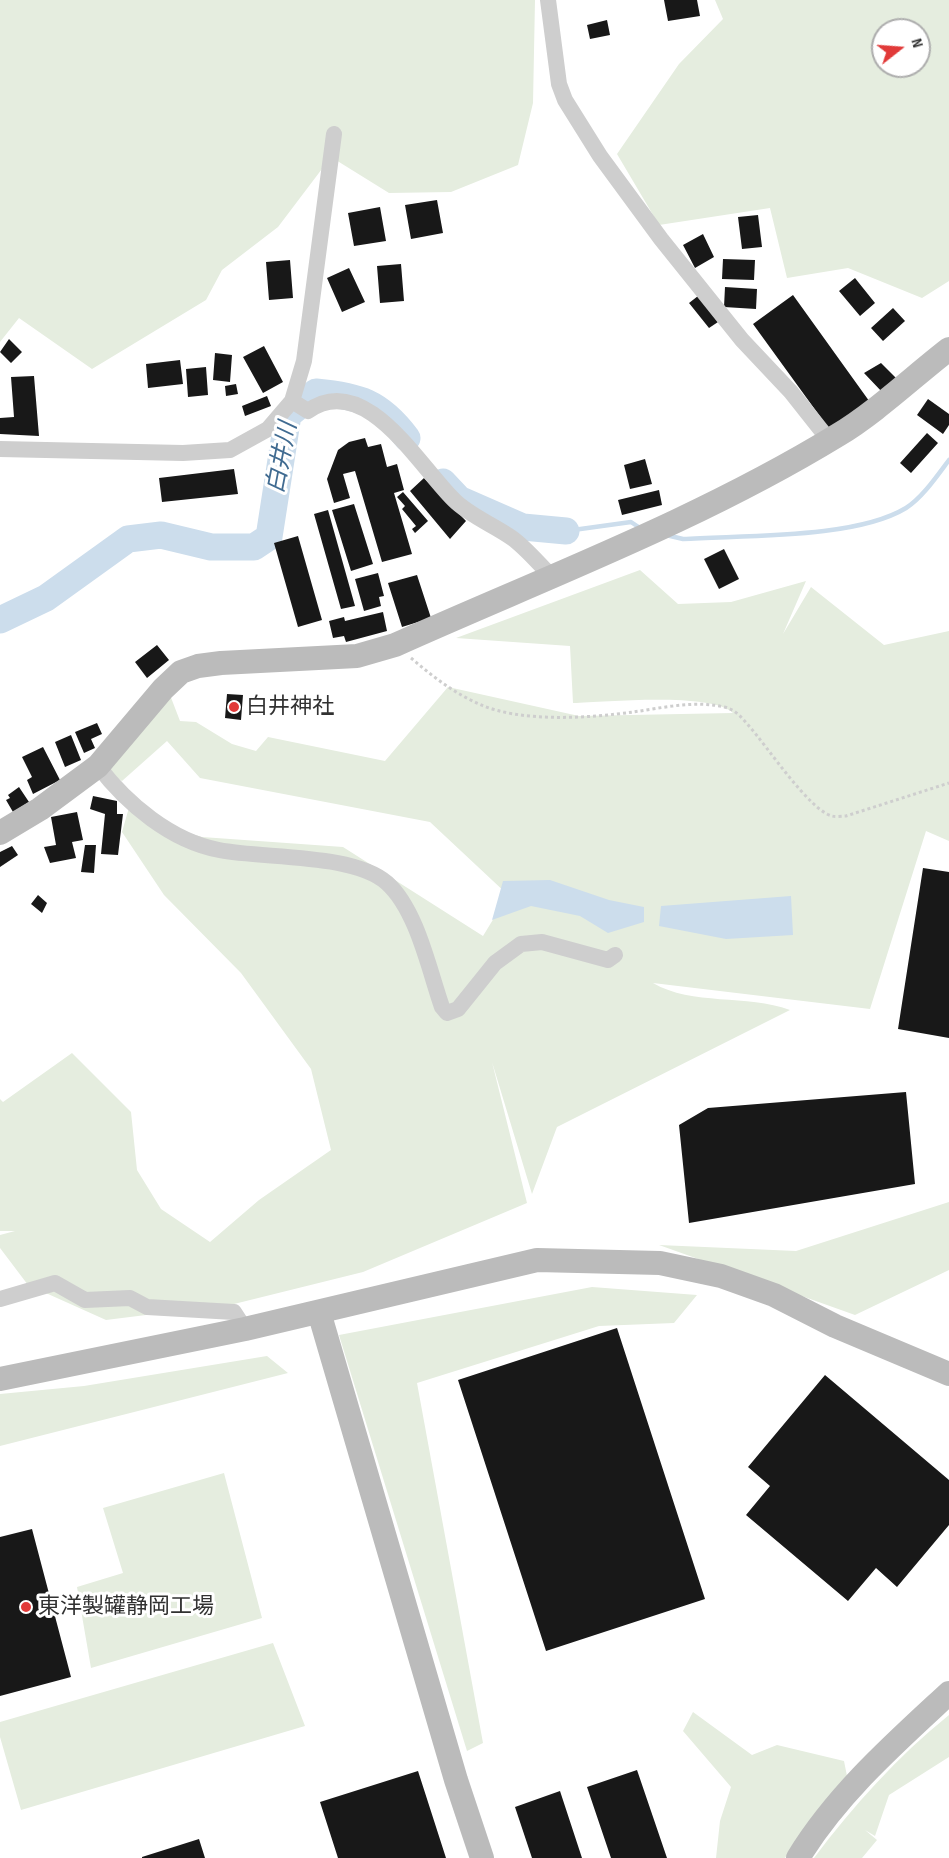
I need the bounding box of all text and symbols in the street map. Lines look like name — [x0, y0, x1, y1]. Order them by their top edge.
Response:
north arrow — [871, 18, 931, 78]
text: N — [906, 36, 927, 50]
water label: 白井川 — [262, 420, 304, 496]
place label: 白井神社 — [246, 694, 334, 720]
marker: 白井神社 — [227, 700, 241, 714]
place label: 東洋製罐静岡工場 — [38, 1594, 214, 1620]
marker: 東洋製罐静岡工場 — [19, 1600, 33, 1614]

